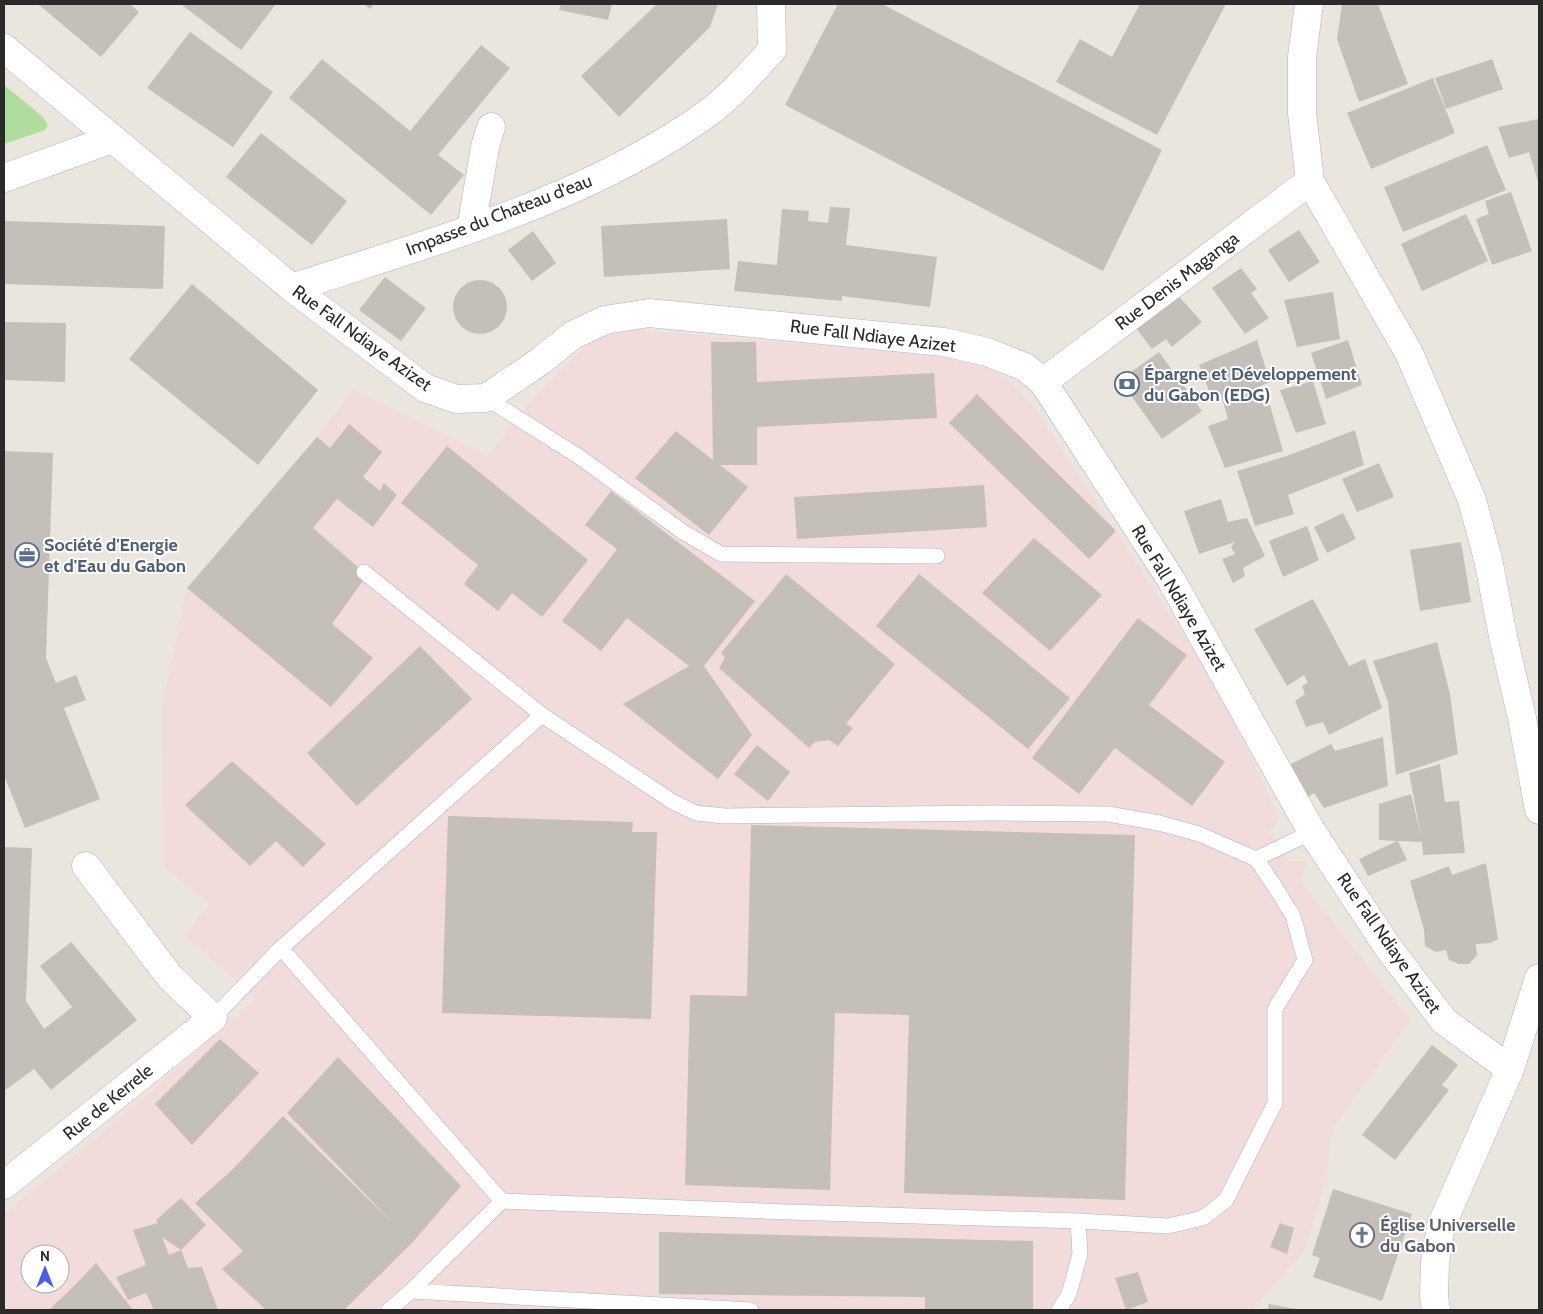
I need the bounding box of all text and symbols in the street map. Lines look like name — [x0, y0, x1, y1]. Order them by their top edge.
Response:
street label: Impasse du Chateau d'eau — [403, 169, 595, 261]
street label: Rue Denis Maganga — [1111, 227, 1244, 335]
street label: Rue Fall Ndiaye Azizet — [288, 280, 436, 396]
street label: Rue Fall Ndiaye Azizet — [789, 315, 957, 357]
place label: Épargne et Développement du Gabon (EDG) — [1144, 363, 1357, 406]
bank icon: Épargne et Développement du Gabon (EDG) — [1114, 371, 1140, 397]
street label: Rue Fall Ndiaye Azizet — [1127, 521, 1231, 675]
place label: Société d'Energie et d'Eau du Gabon — [44, 534, 186, 577]
office icon: Société d'Energie et d'Eau du Gabon — [14, 542, 40, 568]
street label: Rue Fall Ndiaye Azizet — [1332, 868, 1446, 1018]
street label: Rue de Kerrele — [59, 1059, 157, 1145]
place label: Église Universelle du Gabon — [1380, 1214, 1515, 1257]
church icon: Église Universelle du Gabon — [1349, 1222, 1375, 1248]
north arrow — [20, 1244, 70, 1294]
text: N — [40, 1247, 50, 1265]

